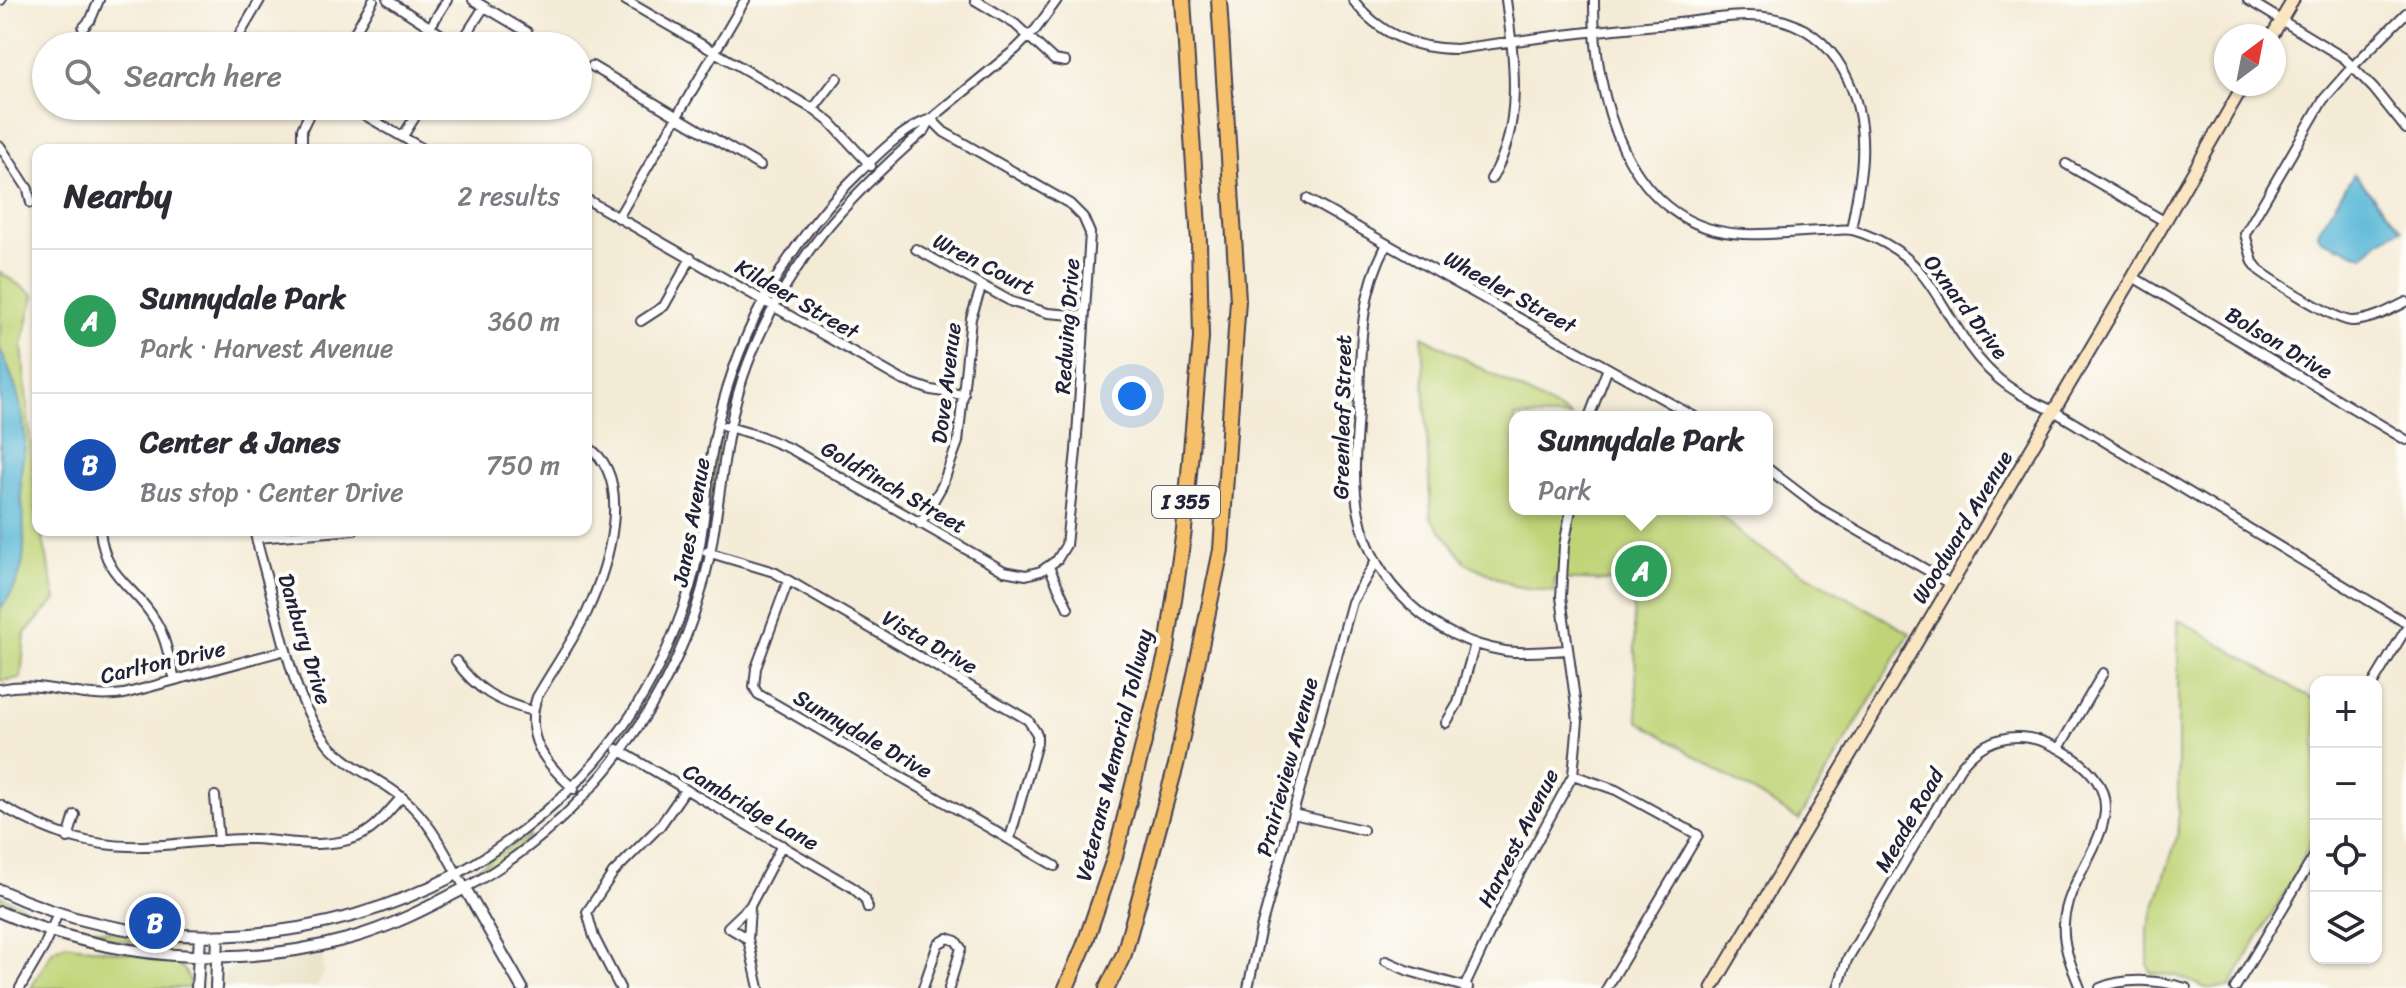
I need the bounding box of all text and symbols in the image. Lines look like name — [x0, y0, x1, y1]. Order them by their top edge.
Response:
north arrow — [2214, 24, 2286, 96]
search box — [32, 32, 592, 120]
text: Search here — [124, 49, 282, 103]
icon: search — [60, 54, 104, 98]
text: Nearby — [64, 166, 172, 226]
text: 2 results — [458, 173, 560, 219]
street label: Wren Court — [926, 222, 1042, 307]
street label: Wheeler Street — [1436, 239, 1585, 345]
street label: Oxnard Drive — [1913, 246, 2019, 368]
street label: Kildeer Street — [728, 248, 867, 351]
street label: Redwing Drive — [1043, 257, 1091, 395]
text: Sunnydale Park — [140, 271, 346, 325]
street label: Bolson Drive — [2217, 295, 2341, 391]
text: A — [81, 298, 99, 344]
text: 360 m — [488, 298, 560, 344]
street label: Dove Avenue — [919, 320, 973, 446]
text: Park · Harvest Avenue — [140, 325, 393, 371]
street label: Greenleaf Street — [1321, 334, 1363, 500]
your location — [1112, 376, 1152, 416]
popup — [1509, 411, 1773, 515]
text: Sunnydale Park — [1538, 413, 1744, 467]
text: Center & Janes — [140, 415, 340, 469]
street label: Goldfinch Street — [814, 429, 975, 545]
text: B — [82, 442, 98, 488]
text: 750 m — [486, 442, 560, 488]
street label: Woodward Avenue — [1901, 442, 2024, 612]
street label: Janes Avenue — [660, 454, 722, 591]
text: Park — [1538, 467, 1591, 513]
text: Bus stop · Center Drive — [140, 469, 404, 515]
road number: I 355 — [1152, 486, 1220, 518]
pin: A — [1615, 541, 1667, 601]
street label: Danbury Drive — [267, 568, 343, 710]
street label: Vista Drive — [875, 599, 985, 685]
street label: Veterans Memorial Tollway — [1064, 624, 1164, 885]
street label: Carlton Drive — [97, 629, 229, 695]
street label: Prairieview Avenue — [1244, 673, 1330, 861]
map controls — [2310, 676, 2382, 964]
button: + — [2310, 676, 2382, 748]
street label: Sunnydale Drive — [786, 678, 940, 790]
button: − — [2310, 748, 2382, 820]
street label: Cambridge Lane — [675, 752, 827, 862]
street label: Meade Road — [1863, 759, 1955, 880]
street label: Harvest Avenue — [1466, 761, 1570, 915]
button: locate — [2310, 820, 2382, 892]
button: layers — [2310, 892, 2382, 964]
pin: B — [129, 893, 181, 953]

